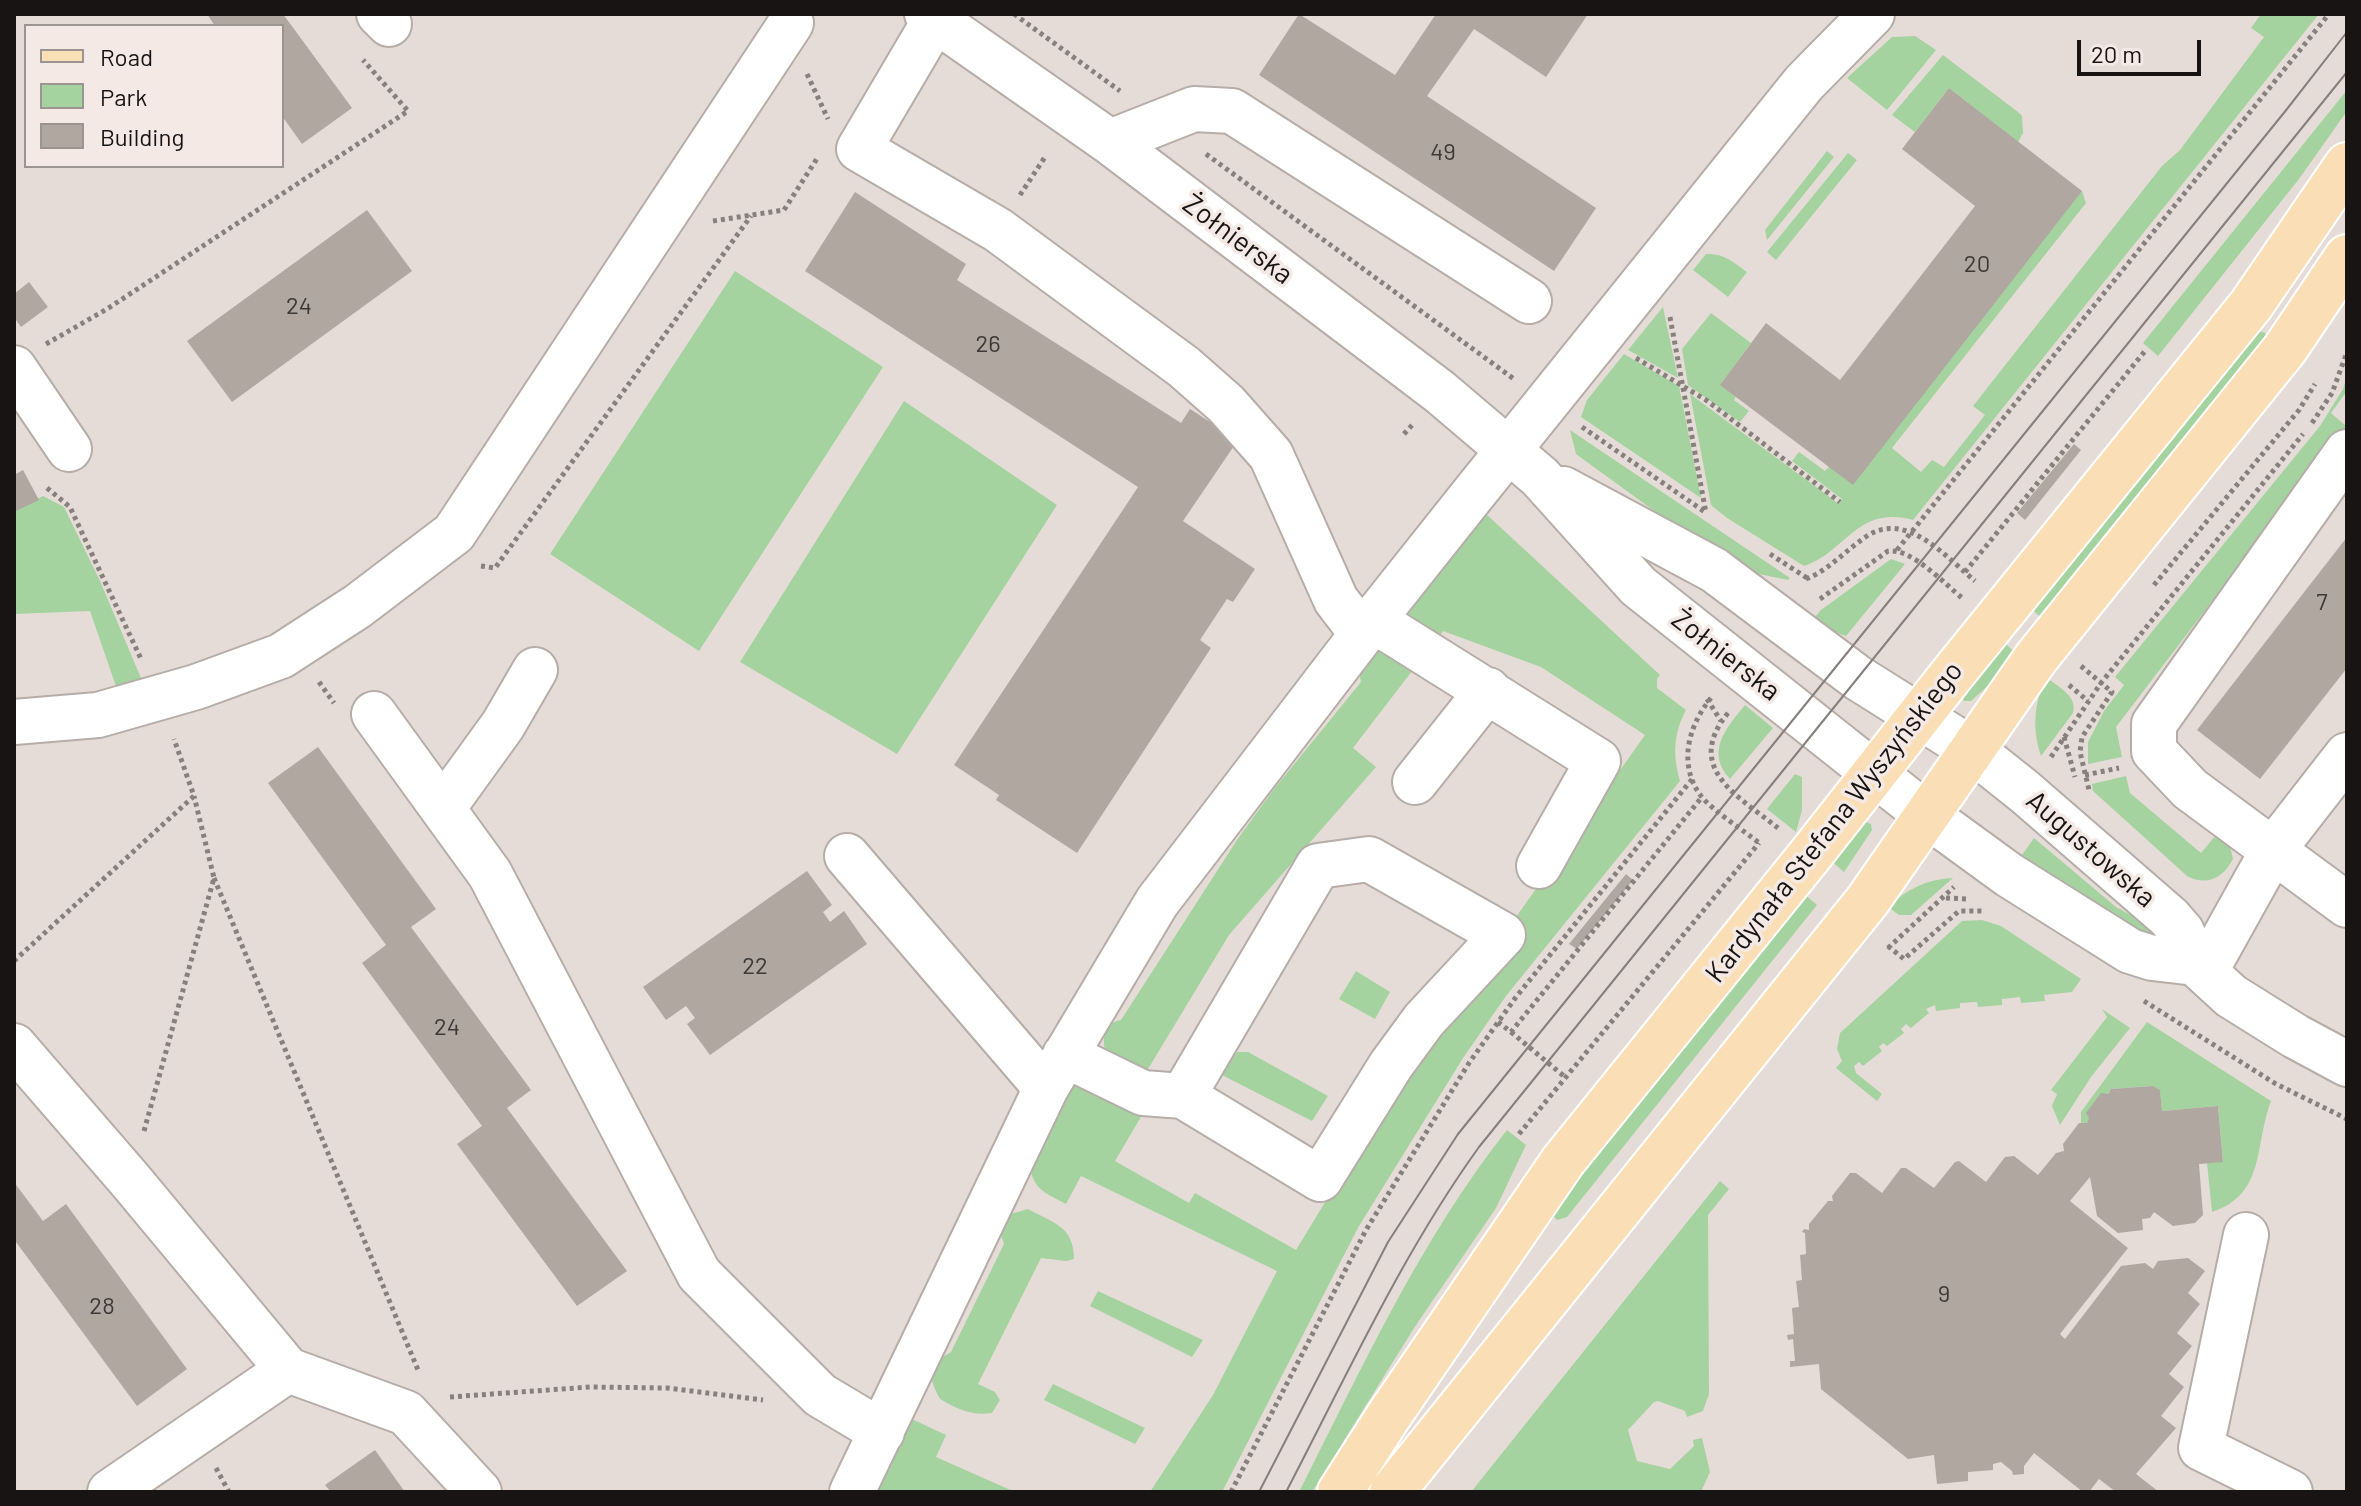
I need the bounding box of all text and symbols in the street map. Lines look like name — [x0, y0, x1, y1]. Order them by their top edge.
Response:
legend — [24, 24, 284, 168]
scale bar — [2081, 24, 2205, 74]
text: 20 m — [2091, 39, 2142, 68]
text: Road — [100, 42, 153, 71]
text: Park — [100, 82, 147, 111]
text: Building — [100, 122, 184, 151]
house number: 49 — [1430, 138, 1456, 166]
street label: Żołnierska — [1176, 187, 1300, 291]
house number: 20 — [1964, 250, 1990, 278]
house number: 24 — [286, 292, 312, 320]
house number: 26 — [975, 330, 1001, 358]
house number: 7 — [2316, 588, 2328, 616]
street label: Żołnierska — [1665, 602, 1787, 708]
street label: Kardynała Stefana Wyszyńskiego — [1698, 655, 1970, 989]
street label: Augustowska — [2019, 784, 2163, 914]
house number: 22 — [742, 952, 768, 980]
house number: 24 — [434, 1013, 460, 1041]
house number: 9 — [1938, 1280, 1950, 1308]
house number: 28 — [89, 1292, 115, 1320]

